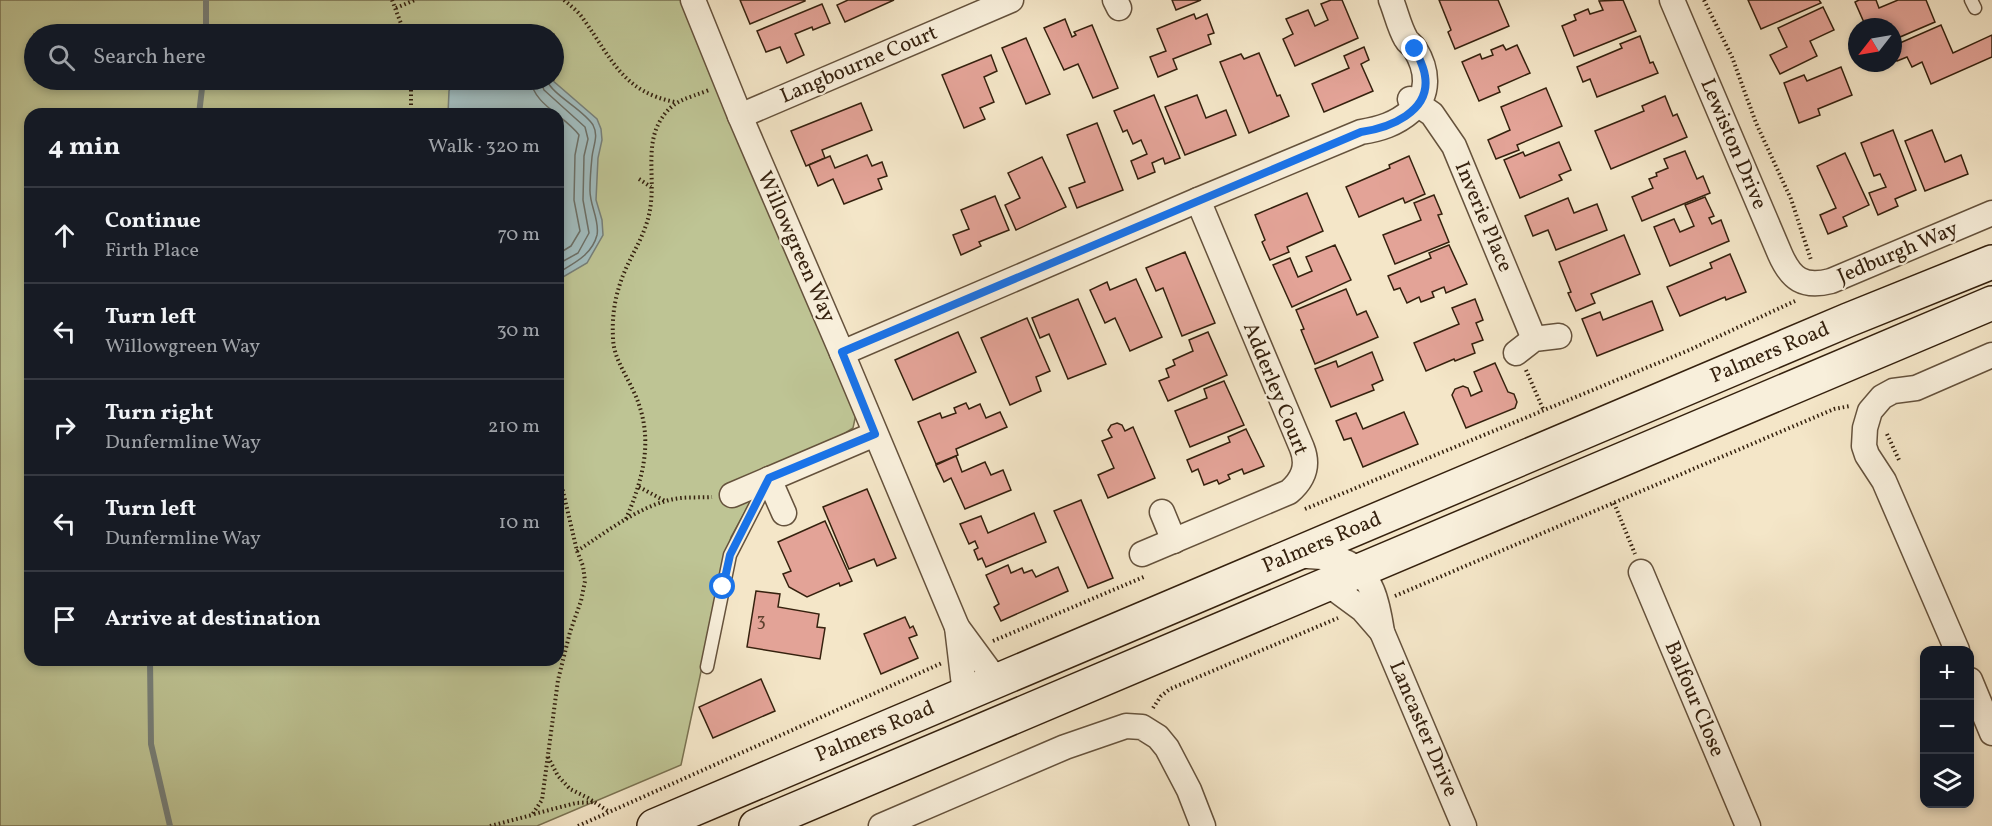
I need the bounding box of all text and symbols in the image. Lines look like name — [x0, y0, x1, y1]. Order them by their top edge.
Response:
north arrow — [1848, 18, 1902, 72]
street label: Langbourne Court — [776, 19, 942, 111]
search box — [24, 24, 564, 90]
route end — [1401, 35, 1427, 61]
icon: search — [45, 41, 78, 74]
text: Search here — [93, 42, 206, 73]
street label: Lewiston Drive — [1692, 74, 1774, 214]
text: 4 min — [48, 129, 120, 165]
text: Walk · 320 m — [428, 133, 540, 161]
street label: Inverie Place — [1447, 157, 1519, 277]
street label: Willowgreen Way — [750, 167, 843, 328]
text: Continue — [105, 206, 201, 237]
street label: Jedburgh Way — [1833, 214, 1963, 291]
icon: ahead — [48, 219, 81, 252]
text: 70 m — [497, 221, 540, 249]
text: Firth Place — [105, 237, 199, 265]
text: Turn left — [105, 302, 196, 333]
icon: left — [48, 315, 81, 348]
street label: Palmers Road — [1706, 315, 1834, 391]
text: 30 m — [496, 317, 540, 345]
street label: Adderley Court — [1235, 318, 1315, 460]
text: Willowgreen Way — [105, 333, 260, 361]
text: Turn right — [105, 398, 213, 429]
icon: right — [48, 411, 81, 444]
text: 210 m — [488, 413, 540, 441]
text: Dunfermline Way — [105, 429, 261, 457]
text: Turn left — [105, 494, 196, 525]
street label: Palmers Road — [1258, 505, 1386, 581]
icon: left — [48, 507, 81, 540]
text: 10 m — [499, 509, 540, 537]
text: Dunfermline Way — [105, 525, 261, 553]
route start — [709, 573, 735, 599]
icon: arrive — [48, 603, 81, 636]
text: Arrive at destination — [105, 604, 321, 635]
house number: 3 — [756, 609, 766, 634]
street label: Balfour Close — [1657, 637, 1731, 761]
map controls — [1920, 646, 1974, 808]
button: + — [1920, 646, 1974, 700]
street label: Lancaster Drive — [1381, 657, 1465, 801]
street label: Palmers Road — [811, 694, 939, 770]
button: − — [1920, 700, 1974, 754]
button: layers — [1920, 754, 1974, 808]

